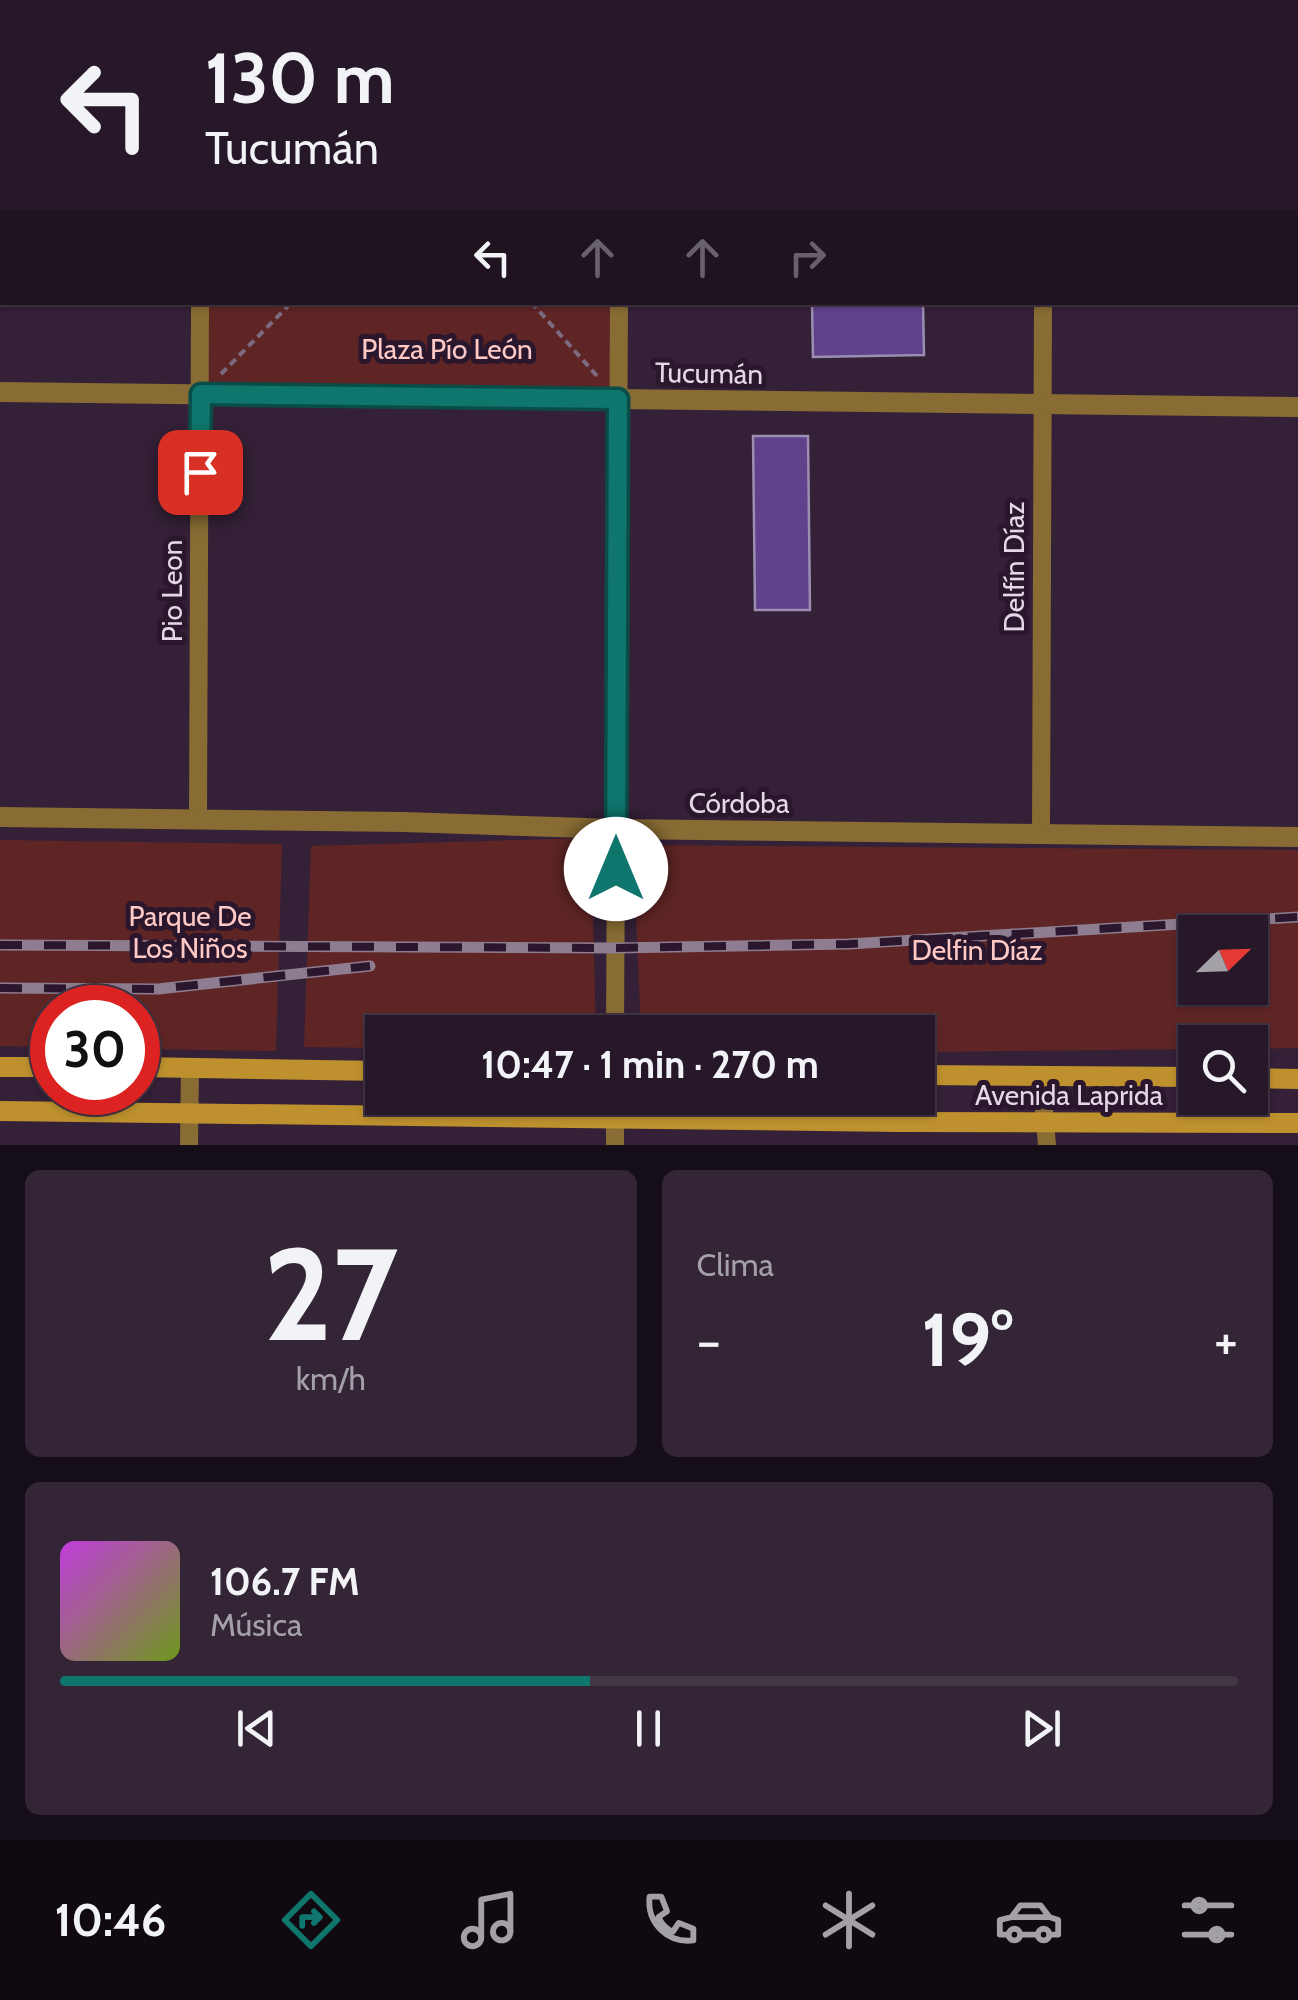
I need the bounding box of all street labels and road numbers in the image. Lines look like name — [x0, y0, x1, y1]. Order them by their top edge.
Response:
street label: Tucumán — [655, 355, 763, 391]
street label: Delfín Díaz — [997, 501, 1031, 633]
street label: Pio Leon — [155, 540, 189, 642]
street label: Córdoba — [689, 786, 790, 820]
street label: Avenida Laprida — [975, 1078, 1163, 1112]

